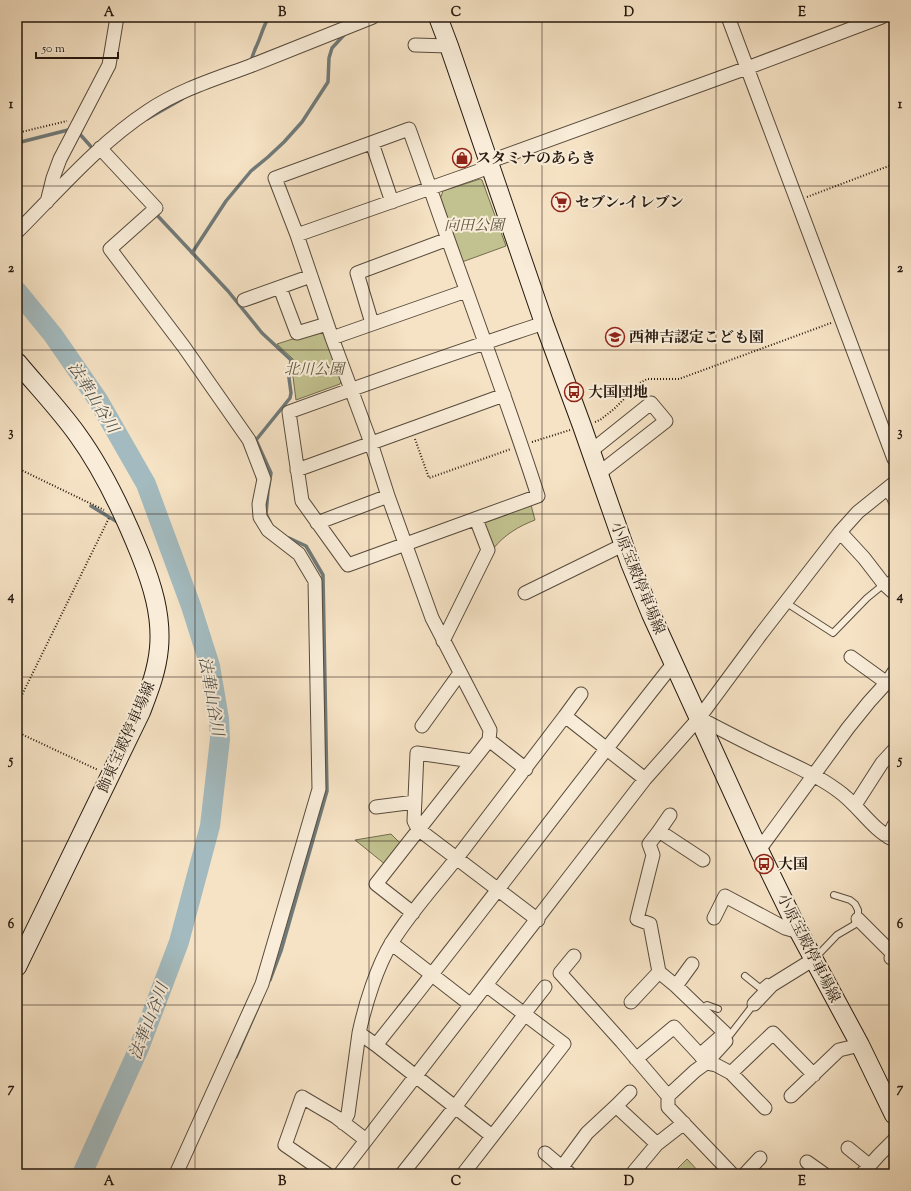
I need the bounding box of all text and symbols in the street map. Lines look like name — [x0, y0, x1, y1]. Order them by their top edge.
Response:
text: A — [104, 4, 115, 22]
text: B — [278, 4, 287, 22]
text: C — [451, 4, 461, 22]
text: D — [624, 4, 634, 22]
text: E — [798, 4, 806, 22]
scale bar — [36, 34, 118, 60]
text: 50 m — [41, 40, 65, 58]
text: 1 — [9, 96, 14, 114]
text: 1 — [898, 96, 903, 114]
shop icon: スタミナのあらき — [451, 147, 473, 169]
place label: スタミナのあらき — [476, 149, 596, 170]
supermarket icon: セブン-イレブン — [550, 191, 572, 213]
place label: セブン-イレブン — [575, 193, 684, 214]
park label: 向田公園 — [444, 216, 507, 237]
text: 2 — [8, 260, 15, 278]
text: 2 — [897, 260, 904, 278]
school or university icon: 西神吉認定こども園 — [604, 326, 626, 348]
place label: 西神吉認定こども園 — [629, 328, 764, 349]
water label: 法華山谷川 — [61, 358, 124, 440]
park label: 北川公園 — [284, 360, 347, 381]
bus stop icon: 大国団地 — [563, 381, 585, 403]
place label: 大国団地 — [588, 383, 648, 404]
text: 3 — [8, 424, 14, 442]
text: 3 — [897, 424, 903, 442]
street label: 小原宝殿停車場線 — [604, 519, 669, 638]
text: 4 — [7, 588, 15, 606]
text: 4 — [896, 588, 904, 606]
water label: 法華山谷川 — [191, 655, 228, 740]
street label: 飾東宝殿停車場線 — [93, 679, 161, 797]
text: 5 — [8, 752, 14, 770]
text: 5 — [897, 752, 903, 770]
bus stop icon: 大国 — [753, 853, 775, 875]
place label: 大国 — [778, 855, 808, 876]
street label: 小原宝殿停車場線 — [771, 890, 844, 1007]
text: 6 — [8, 916, 15, 934]
text: 6 — [897, 916, 904, 934]
water label: 法華山谷川 — [125, 979, 176, 1063]
text: 7 — [8, 1080, 15, 1098]
text: 7 — [897, 1080, 904, 1098]
text: A — [104, 1173, 115, 1191]
text: B — [278, 1173, 287, 1191]
text: C — [451, 1173, 461, 1191]
text: D — [624, 1173, 634, 1191]
text: E — [798, 1173, 806, 1191]

